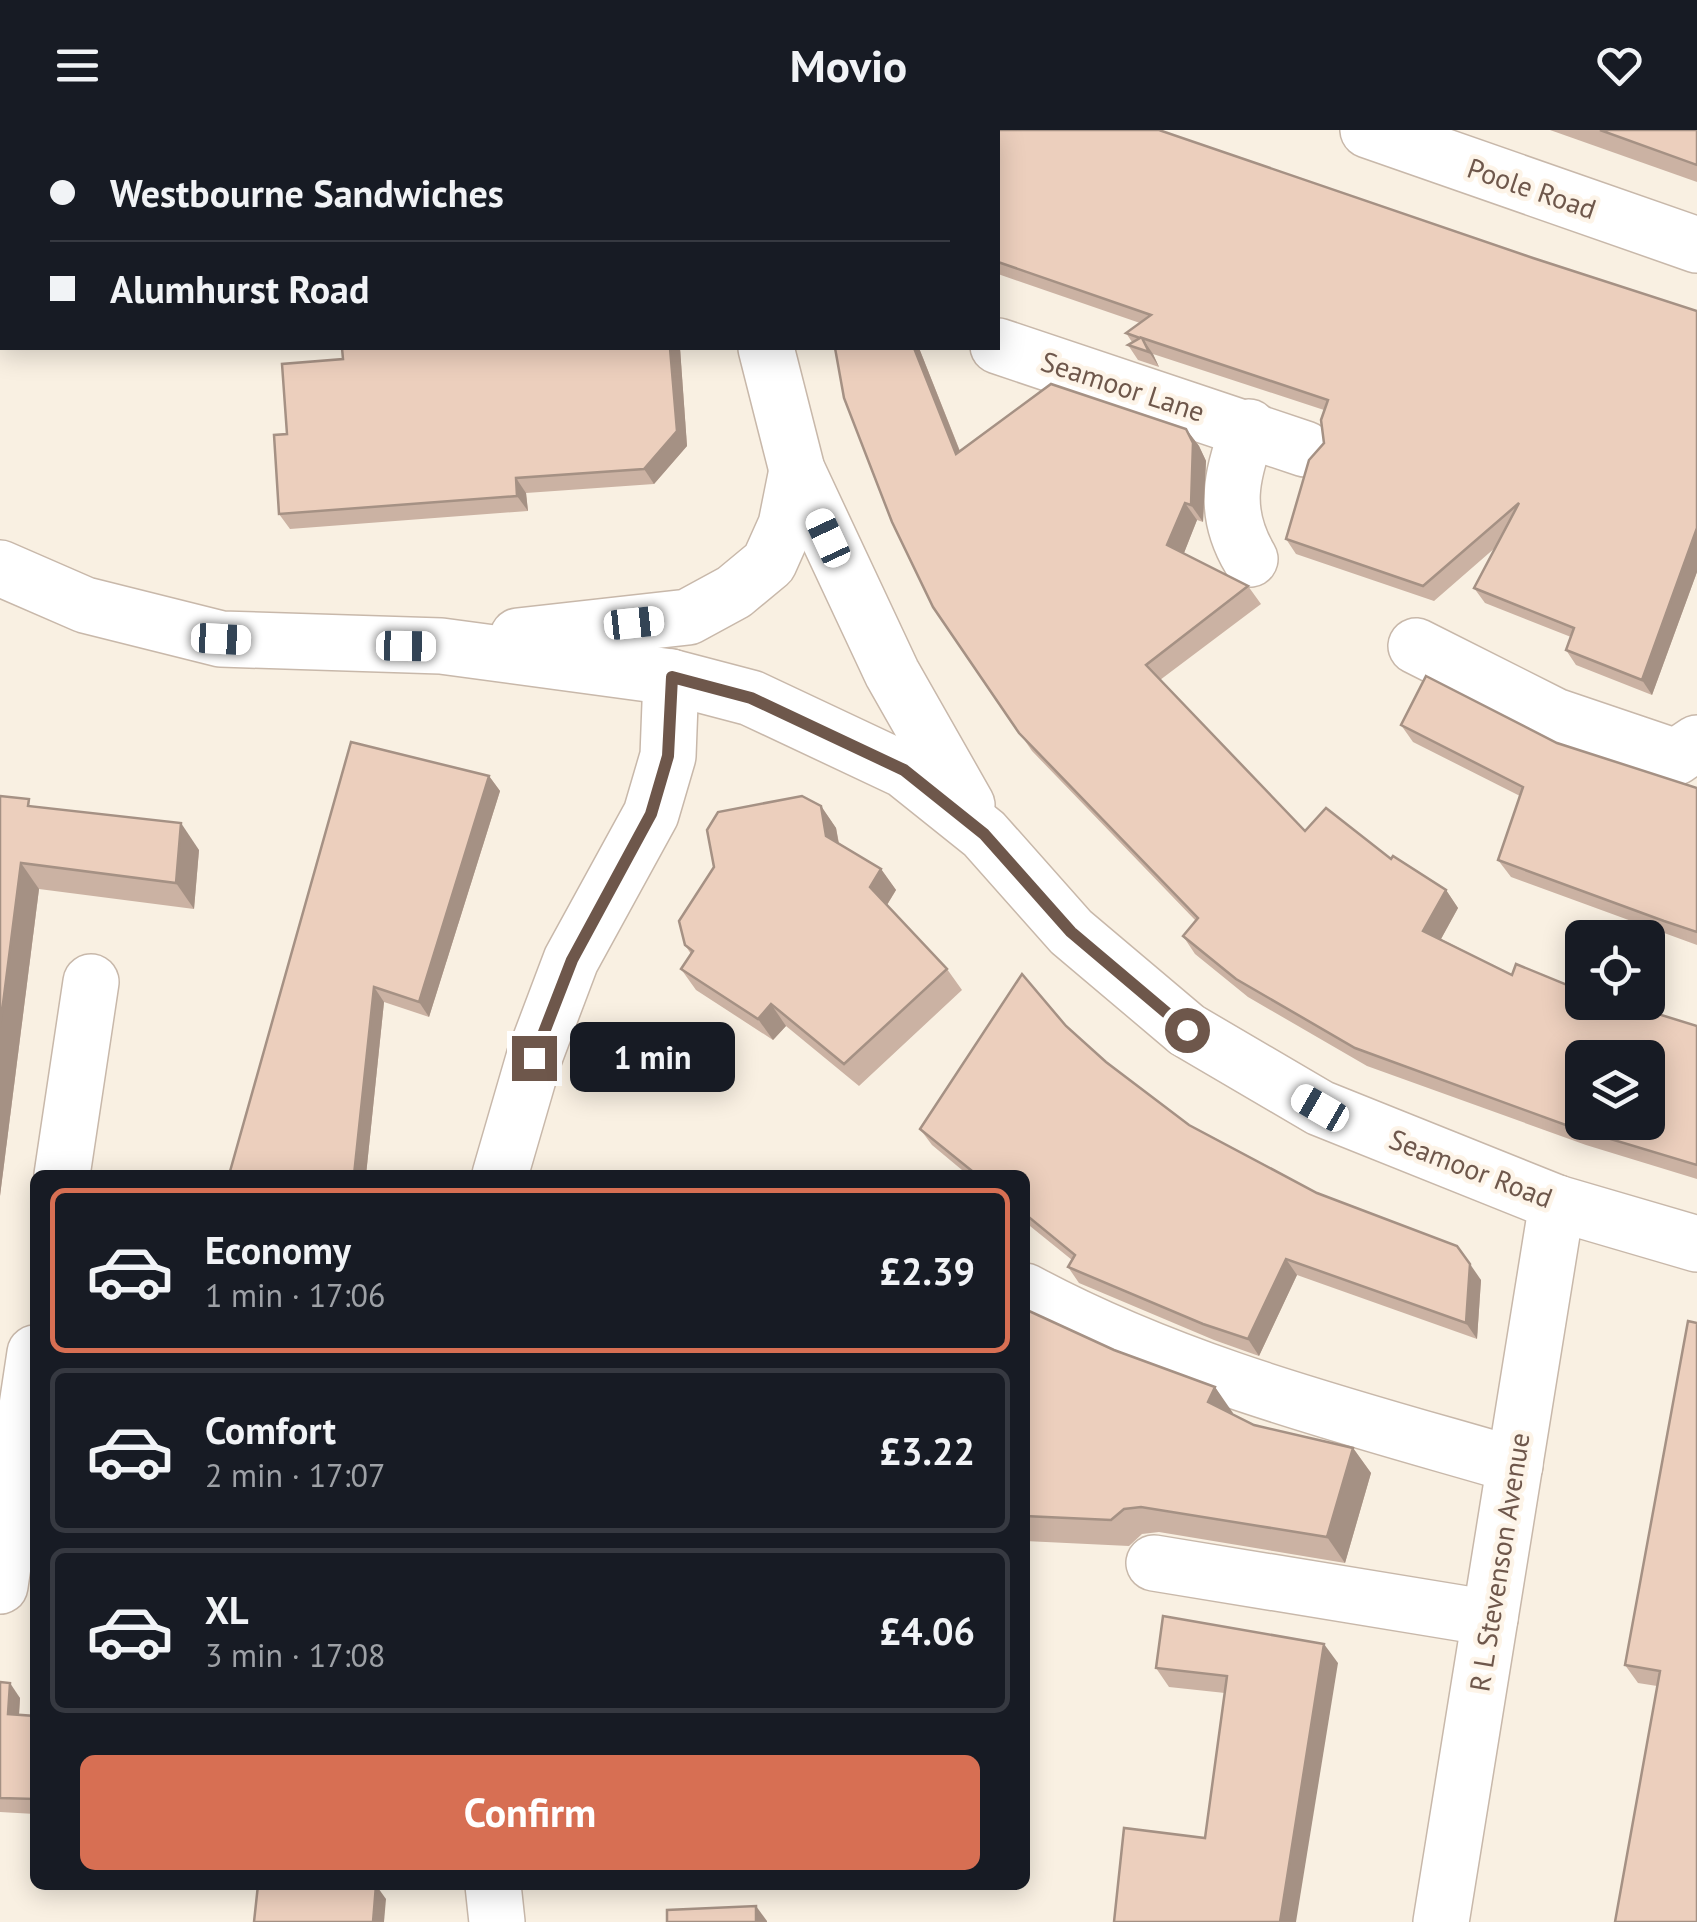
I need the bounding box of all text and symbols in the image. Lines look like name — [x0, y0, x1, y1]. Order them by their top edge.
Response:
text: Movio — [790, 36, 907, 94]
icon: menu — [50, 38, 105, 93]
icon: heart — [1592, 38, 1647, 93]
street label: Poole Road — [1463, 149, 1601, 227]
text: Westbourne Sandwiches — [110, 168, 504, 217]
text: Alumhurst Road — [110, 264, 369, 313]
street label: Seamoor Lane — [1036, 342, 1210, 430]
car — [802, 504, 854, 572]
car — [603, 605, 665, 641]
car — [190, 622, 252, 656]
car — [376, 630, 436, 662]
map controls — [1565, 920, 1665, 1140]
button: locate — [1565, 920, 1665, 1020]
route start — [1165, 1008, 1210, 1053]
callout: 1 min — [569, 1023, 734, 1093]
route end — [512, 1036, 557, 1081]
text: 1 min — [613, 1036, 692, 1078]
button: layers — [1565, 1040, 1665, 1140]
car — [1287, 1080, 1353, 1136]
street label: Seamoor Road — [1384, 1120, 1558, 1216]
text: Economy — [205, 1225, 351, 1274]
icon: car — [85, 1226, 175, 1316]
text: £2.39 — [879, 1246, 975, 1295]
text: 1 min · 17:06 — [205, 1274, 385, 1316]
text: Comfort — [205, 1405, 336, 1454]
icon: car — [85, 1406, 175, 1496]
text: £3.22 — [879, 1426, 975, 1475]
street label: R L Stevenson Avenue — [1460, 1430, 1538, 1694]
text: 2 min · 17:07 — [205, 1454, 385, 1496]
text: XL — [205, 1585, 249, 1634]
icon: car — [85, 1586, 175, 1676]
text: £4.06 — [879, 1606, 975, 1655]
text: 3 min · 17:08 — [205, 1634, 385, 1676]
button: Confirm — [80, 1755, 980, 1870]

